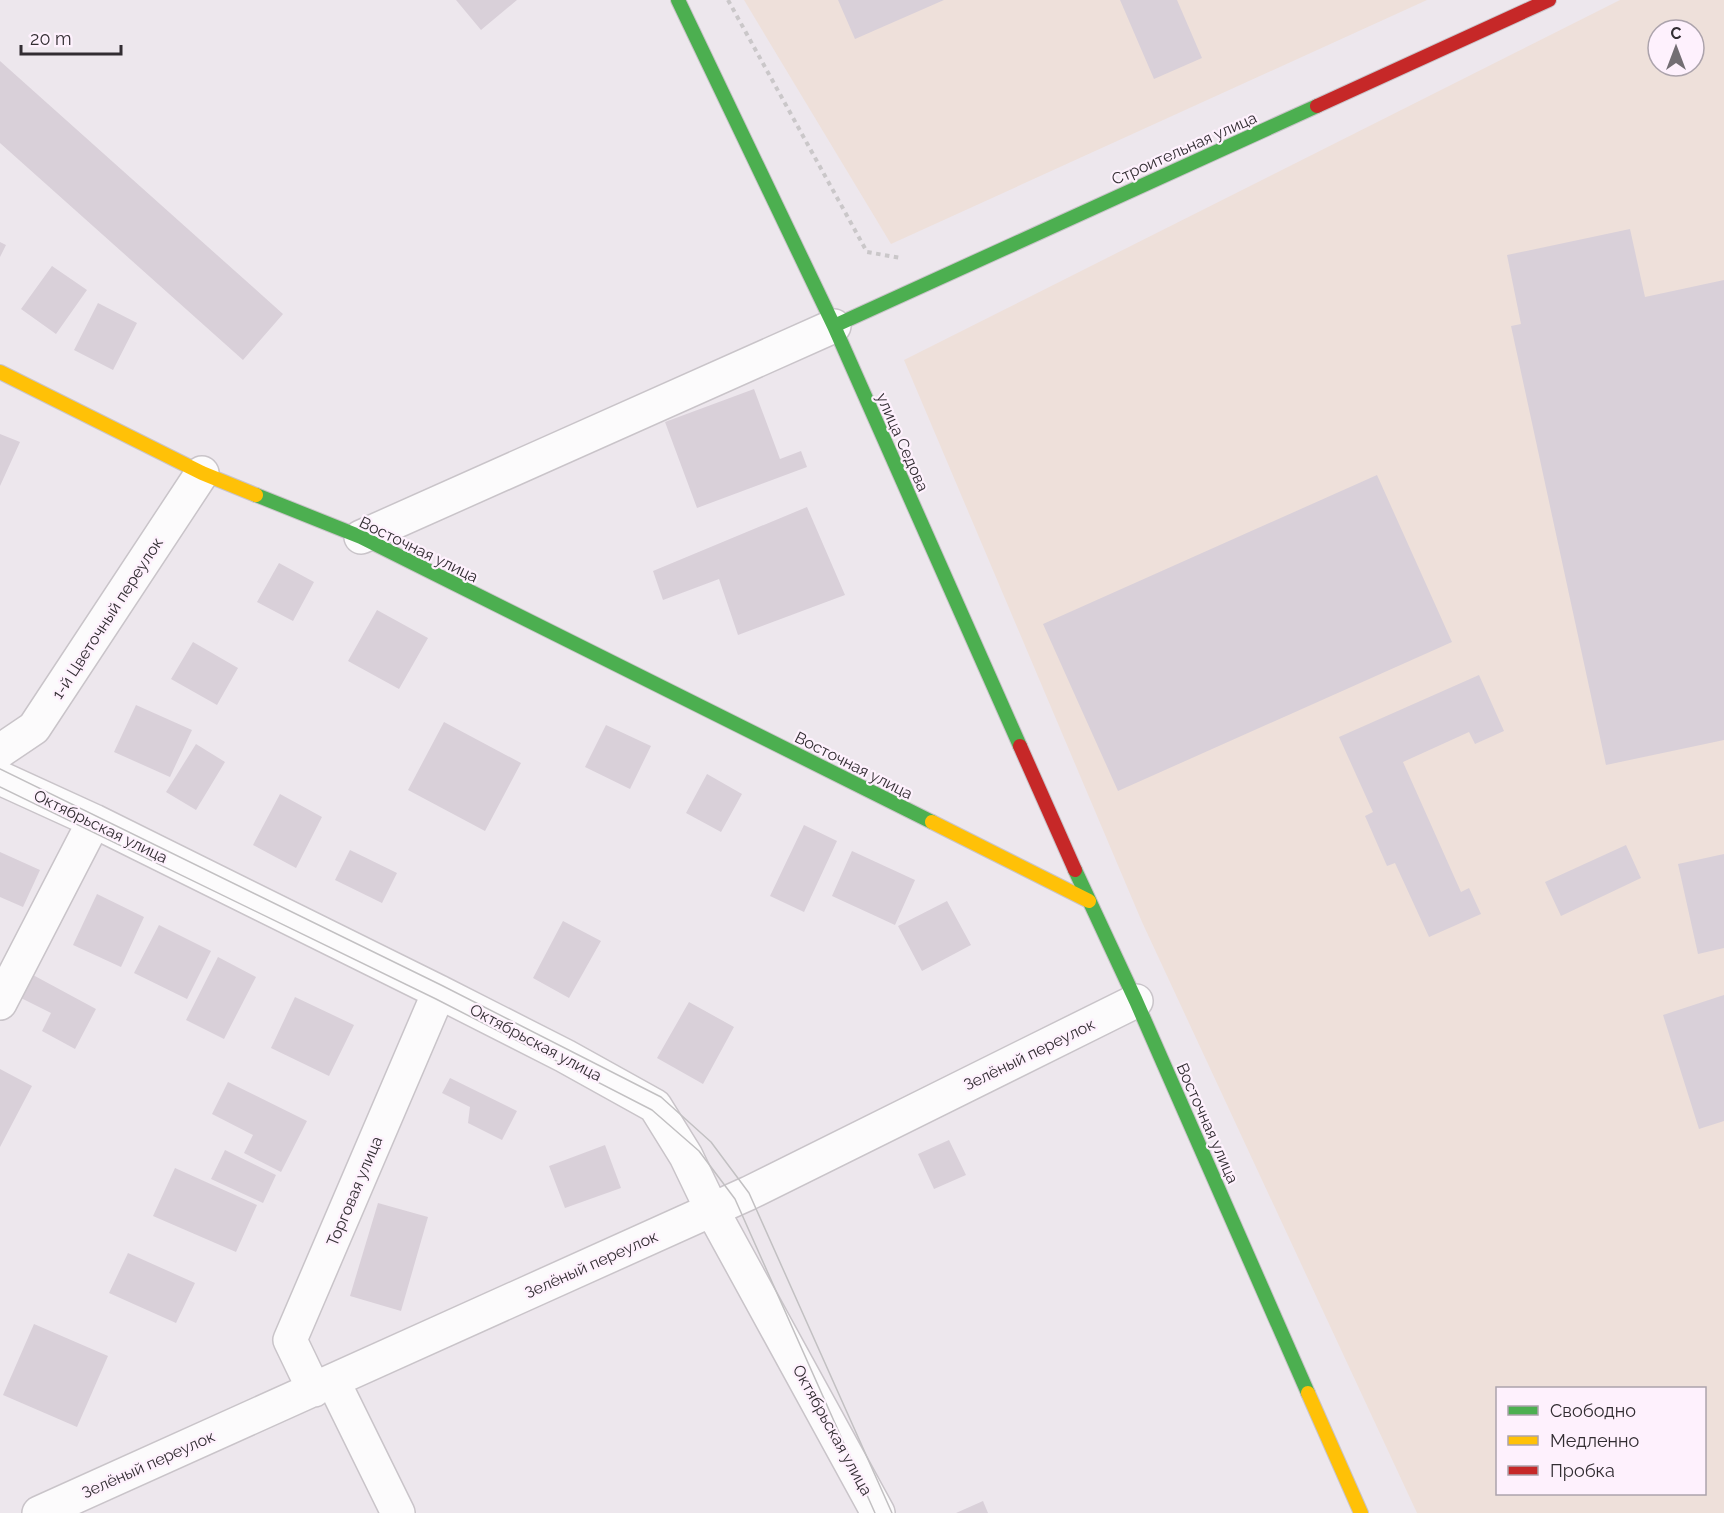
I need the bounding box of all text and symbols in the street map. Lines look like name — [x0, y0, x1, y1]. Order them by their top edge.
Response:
scale bar — [21, 18, 122, 56]
north arrow — [1646, 18, 1706, 78]
text: С — [1671, 24, 1682, 43]
text: 20 m — [30, 28, 72, 49]
street label: Строительная улица — [1109, 108, 1260, 189]
street label: улица Седова — [872, 390, 933, 494]
street label: Восточная улица — [356, 512, 481, 586]
street label: 1-й Цветочный переулок — [48, 534, 167, 703]
street label: Восточная улица — [792, 728, 916, 803]
street label: Октябрьская улица — [31, 786, 171, 867]
street label: Октябрьская улица — [467, 1000, 605, 1085]
street label: Зелёный переулок — [961, 1014, 1098, 1094]
street label: Восточная улица — [1173, 1060, 1243, 1186]
street label: Торговая улица — [323, 1133, 386, 1249]
street label: Зелёный переулок — [522, 1227, 661, 1302]
street label: Октябрьская улица — [789, 1362, 876, 1499]
legend — [1496, 1387, 1706, 1495]
text: Свободно — [1550, 1400, 1636, 1421]
street label: Зелёный переулок — [79, 1427, 218, 1502]
text: Медленно — [1550, 1430, 1639, 1451]
text: Пробка — [1550, 1460, 1615, 1481]

